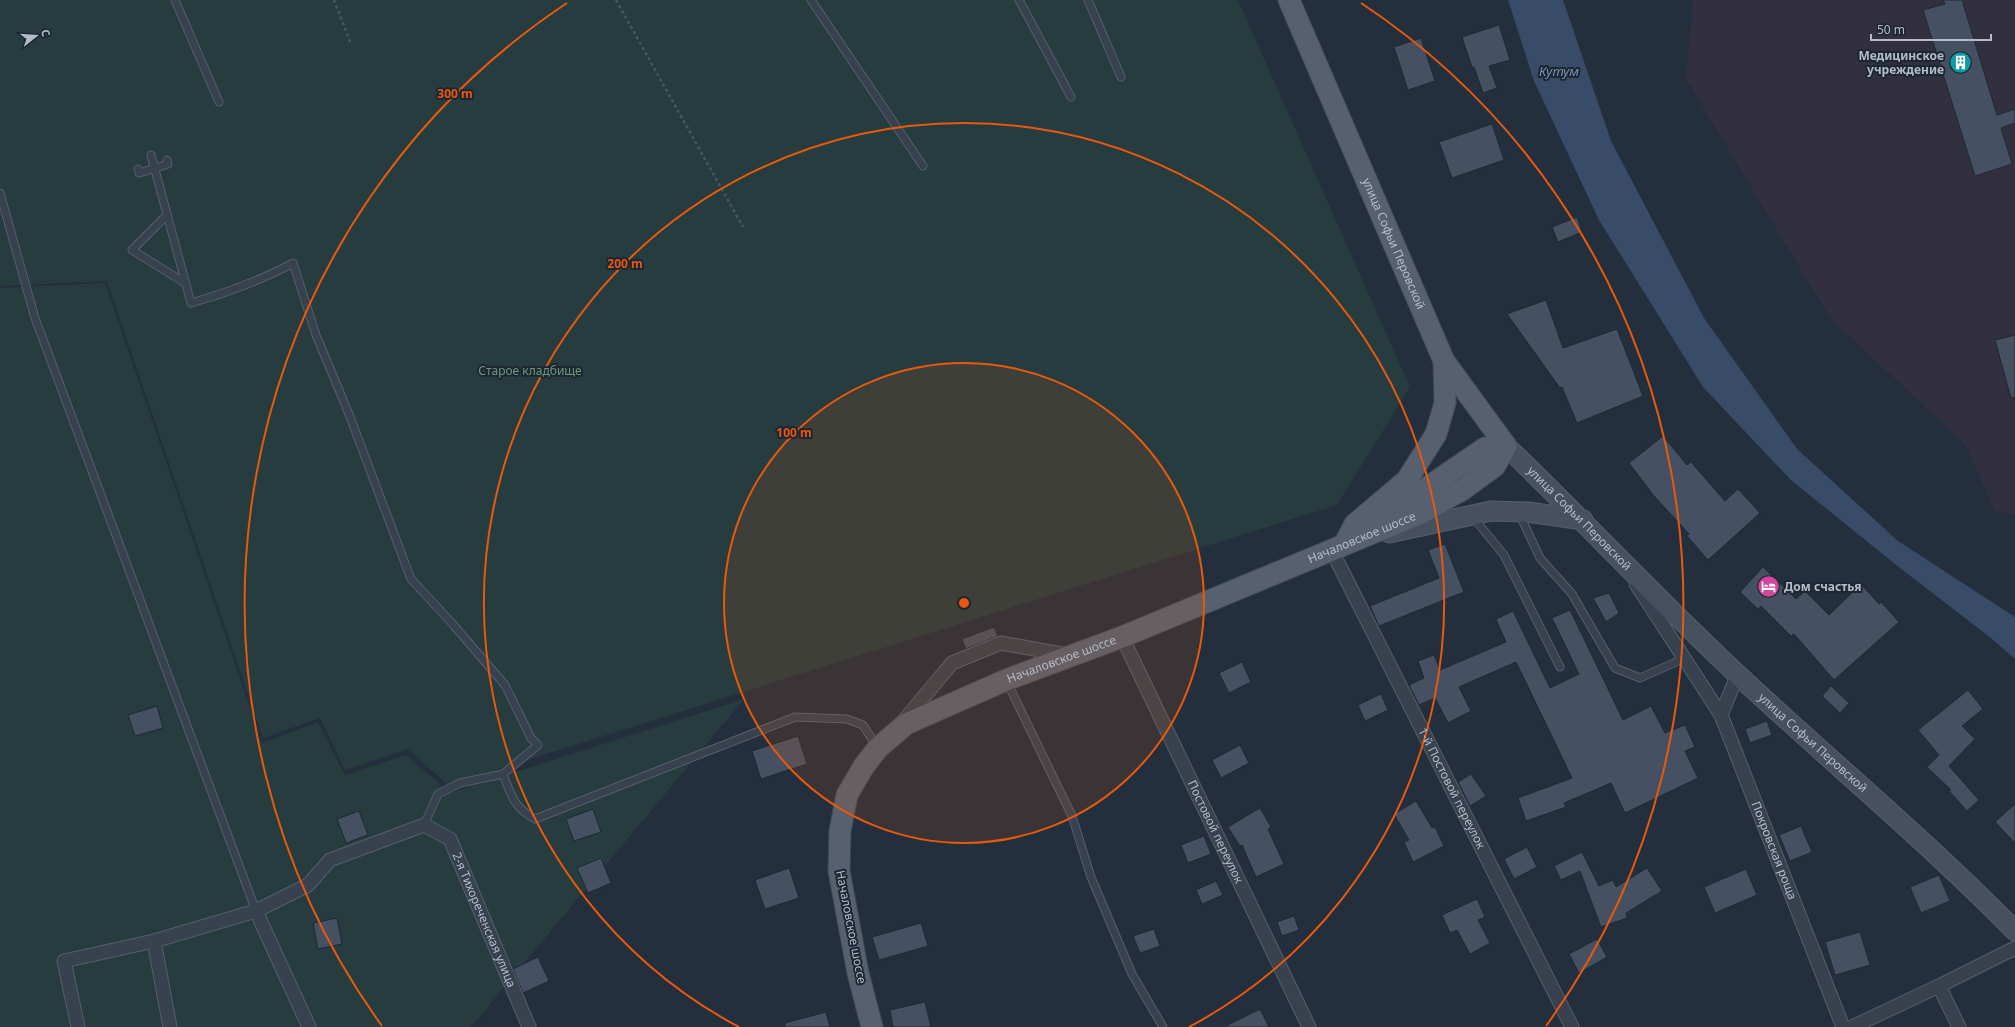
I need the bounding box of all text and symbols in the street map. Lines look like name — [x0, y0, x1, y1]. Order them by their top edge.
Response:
north arrow — [16, 16, 56, 56]
scale bar — [1871, 16, 1991, 42]
text: 50 m — [1877, 21, 1905, 38]
text: С — [38, 27, 54, 39]
place label: Медицинское учреждение — [1858, 47, 1944, 78]
building icon: Медицинское учреждение — [1947, 50, 1973, 76]
water label: Кутум — [1539, 62, 1579, 80]
text: 300 m — [437, 85, 473, 102]
street label: улица Софьи Перовской — [1358, 175, 1430, 312]
text: 200 m — [607, 255, 643, 272]
park label: Старое кладбище — [478, 362, 582, 379]
text: 100 m — [776, 424, 812, 441]
street label: улица Софьи Перовской — [1524, 462, 1636, 574]
street label: Началовское шоссе — [1305, 507, 1418, 567]
hotel icon: Дом счастья — [1755, 574, 1781, 600]
place label: Дом счастья — [1784, 578, 1861, 595]
centre of rings — [957, 596, 971, 610]
street label: Началовское шоссе — [1004, 631, 1119, 687]
street label: улица Софьи Перовской — [1755, 689, 1871, 796]
street label: 1-й Постовой переулок — [1414, 724, 1490, 852]
street label: Постовой переулок — [1184, 777, 1248, 887]
street label: Покровская роща — [1748, 799, 1801, 902]
street label: 2-я Тихореченская улица — [448, 849, 520, 990]
street label: Началовское шоссе — [832, 869, 871, 985]

